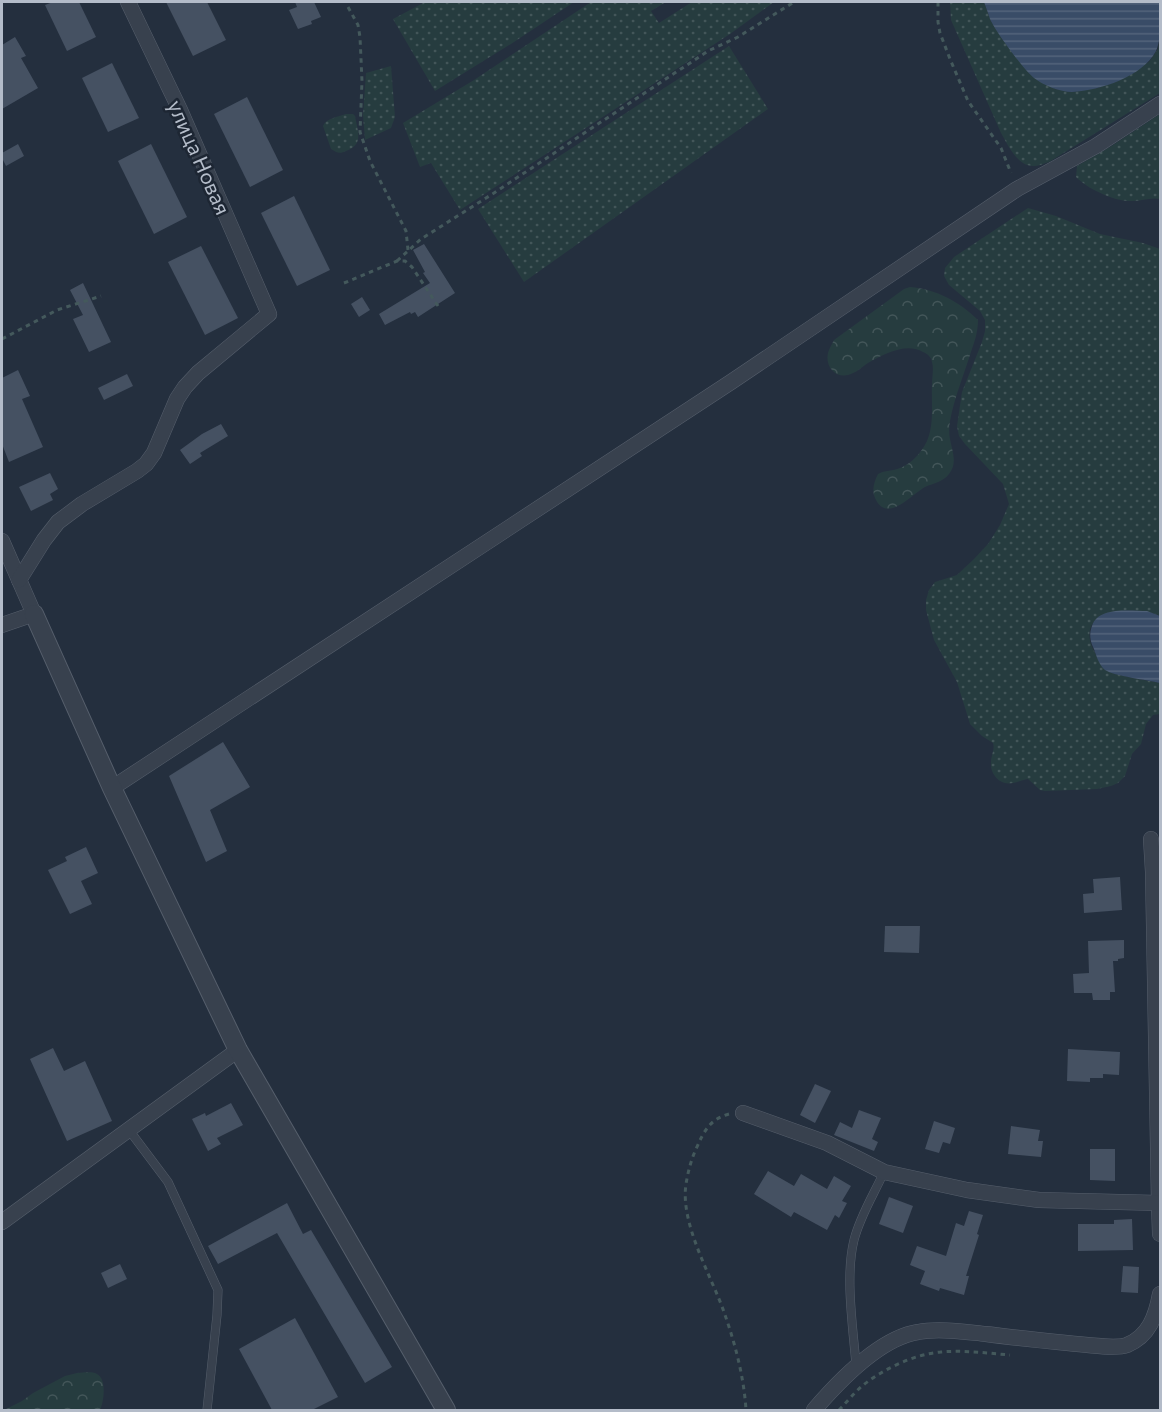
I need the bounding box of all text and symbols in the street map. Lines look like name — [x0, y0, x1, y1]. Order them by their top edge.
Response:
street label: улица Новая — [164, 96, 236, 218]

